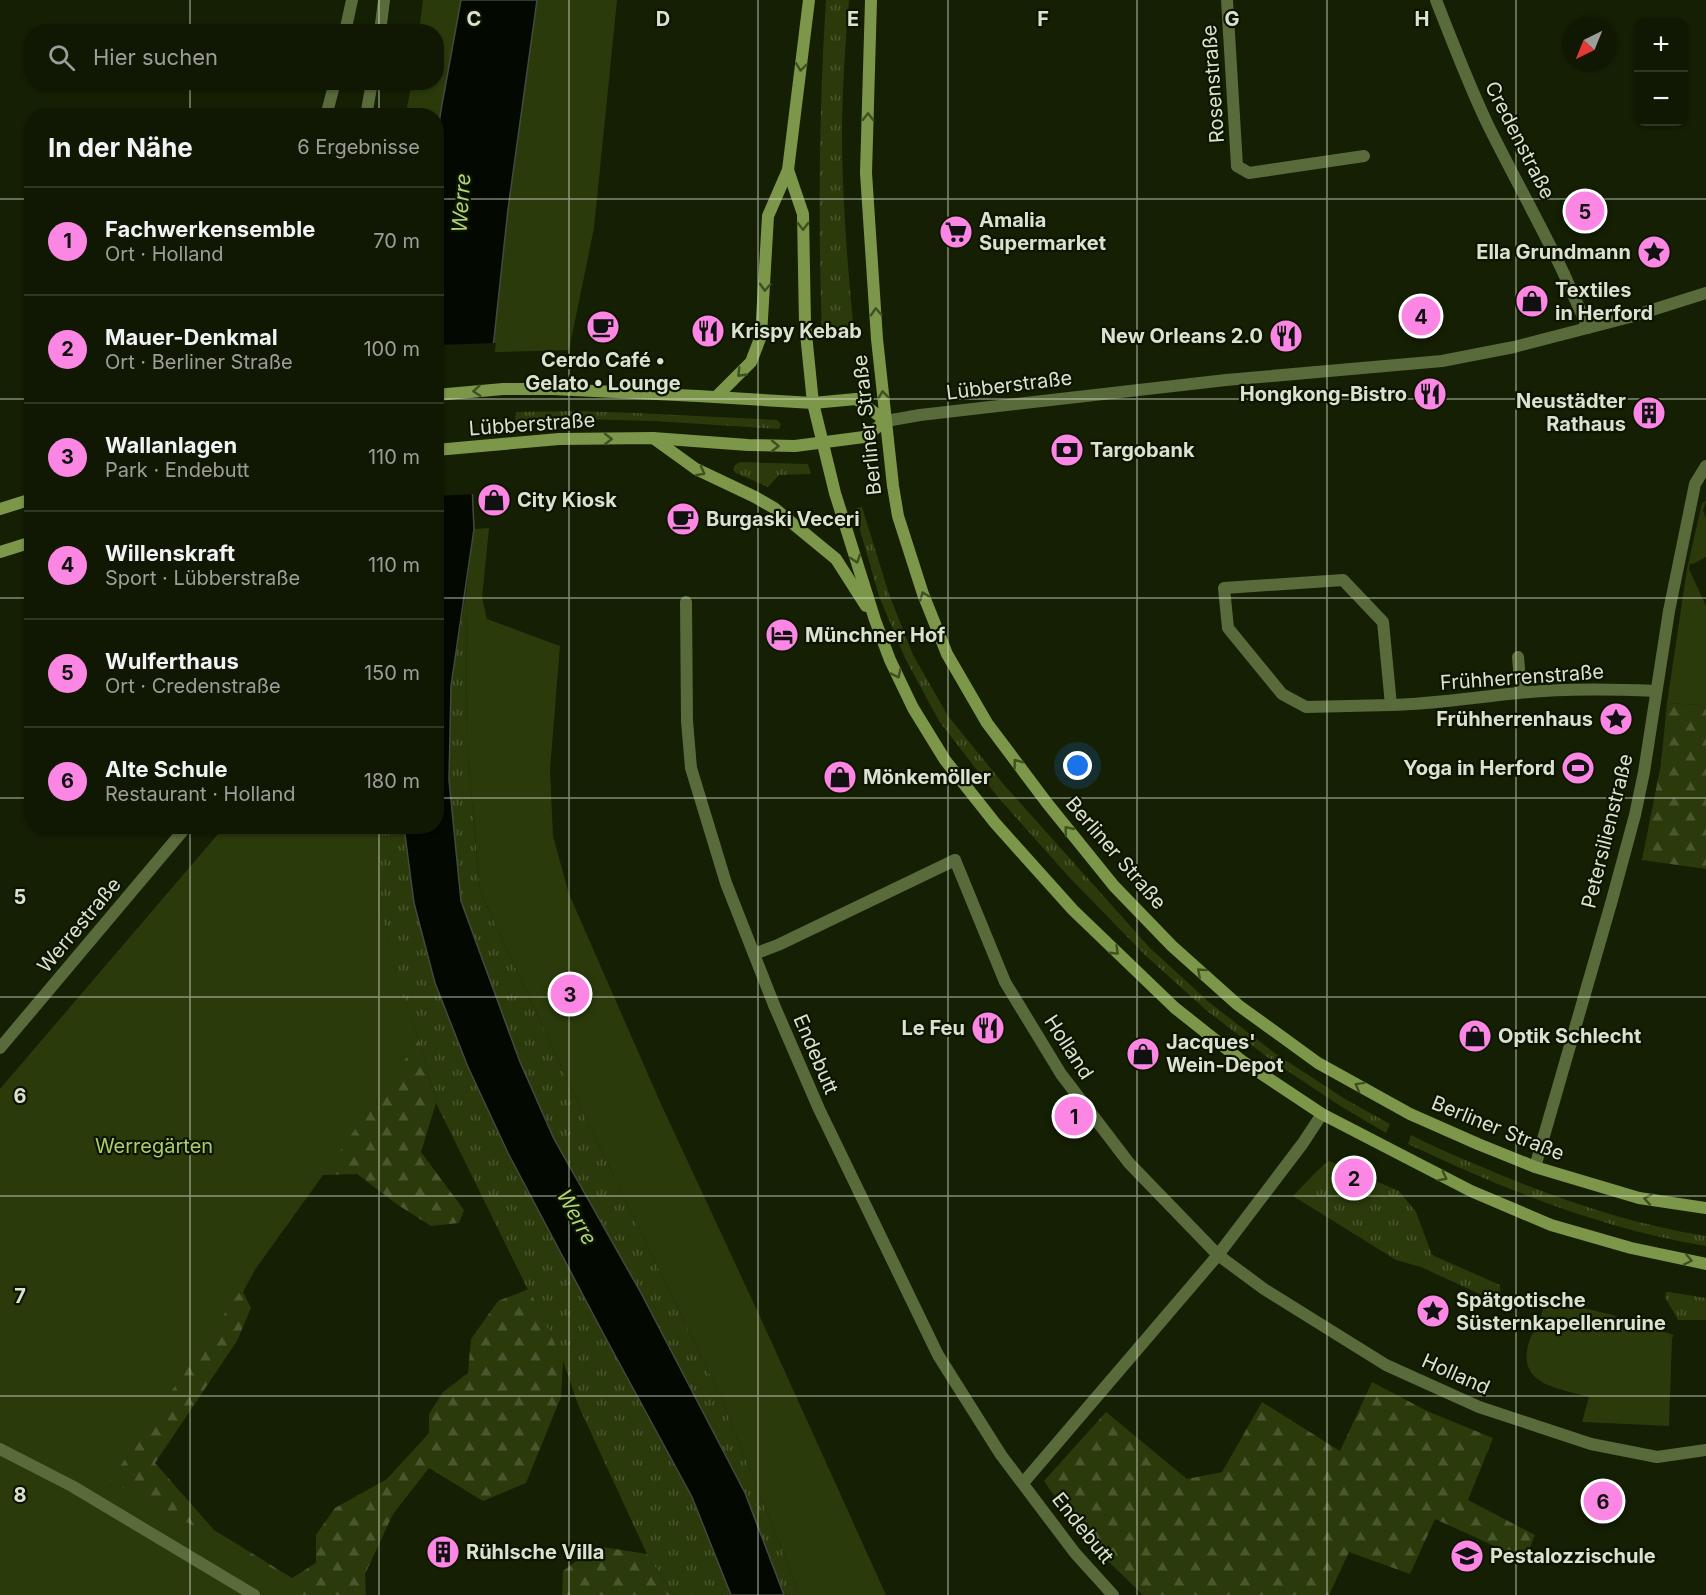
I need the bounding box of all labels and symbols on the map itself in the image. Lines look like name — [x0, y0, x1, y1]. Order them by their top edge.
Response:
text: C — [467, 7, 481, 31]
text: D — [656, 7, 670, 31]
text: E — [847, 7, 859, 31]
text: F — [1037, 7, 1049, 31]
text: G — [1224, 7, 1240, 31]
text: H — [1415, 7, 1429, 31]
north arrow — [1562, 18, 1616, 72]
street label: Rosenstraße — [1197, 24, 1229, 144]
one-way arrow — [795, 62, 808, 72]
street label: Credenstraße — [1480, 77, 1560, 203]
one-way arrow — [862, 113, 874, 122]
water label: Werre — [446, 172, 476, 234]
pin: 5 — [1566, 188, 1604, 234]
place label: Amalia Supermarket — [979, 208, 1106, 255]
supermarket icon: Amalia Supermarket — [938, 214, 974, 250]
one-way arrow — [797, 222, 809, 231]
place icon: Ella Grundmann — [1636, 234, 1672, 270]
place label: Ella Grundmann — [1476, 240, 1631, 264]
place label: Textiles in Herford — [1555, 278, 1653, 325]
one-way arrow — [758, 283, 771, 292]
shop icon: Textiles in Herford — [1514, 283, 1550, 319]
pin: 4 — [1402, 294, 1440, 338]
one-way arrow — [869, 307, 882, 316]
cafe icon: Cerdo Café • Gelato • Lounge — [585, 309, 621, 345]
restaurant icon: Krispy Kebab — [690, 313, 726, 349]
restaurant icon: New Orleans 2.0 — [1268, 318, 1304, 354]
place label: Krispy Kebab — [731, 319, 862, 343]
place label: New Orleans 2.0 — [1101, 324, 1263, 348]
place label: Cerdo Café • Gelato • Lounge — [525, 348, 681, 395]
street label: Berliner Straße — [848, 354, 886, 496]
street label: Lübberstraße — [945, 365, 1073, 405]
one-way arrow — [737, 367, 748, 377]
restaurant icon: Hongkong-Bistro — [1412, 376, 1448, 412]
place label: Hongkong-Bistro — [1240, 382, 1407, 406]
one-way arrow — [472, 385, 481, 398]
place label: Neustädter Rathaus — [1516, 389, 1626, 436]
one-way arrow — [877, 391, 890, 400]
building icon: Neustädter Rathaus — [1631, 395, 1667, 431]
street label: Lübberstraße — [468, 408, 596, 440]
bank icon: Targobank — [1049, 432, 1085, 468]
one-way arrow — [604, 433, 613, 445]
place label: Targobank — [1090, 438, 1195, 462]
one-way arrow — [770, 439, 779, 452]
one-way arrow — [695, 464, 706, 476]
shop icon: City Kiosk — [476, 482, 512, 518]
place label: City Kiosk — [517, 488, 617, 512]
cafe icon: Burgaski Veceri — [665, 501, 701, 537]
place label: Burgaski Veceri — [706, 507, 860, 531]
one-way arrow — [849, 553, 861, 564]
one-way arrow — [918, 591, 931, 601]
hotel icon: Münchner Hof — [764, 617, 800, 653]
place label: Münchner Hof — [805, 623, 945, 647]
street label: Frühherrenstraße — [1439, 659, 1605, 695]
one-way arrow — [889, 667, 901, 678]
place icon: Frühherrenhaus — [1598, 701, 1634, 737]
place label: Frühherrenhaus — [1436, 707, 1593, 731]
sports icon: Yoga in Herford — [1560, 750, 1596, 786]
your location — [1063, 751, 1092, 780]
street label: Petersilienstraße — [1576, 751, 1638, 911]
place label: Yoga in Herford — [1403, 756, 1555, 780]
one-way arrow — [1013, 758, 1024, 769]
shop icon: Mönkemöller — [822, 759, 858, 795]
place label: Mönkemöller — [863, 765, 991, 789]
street label: Berliner Straße — [1061, 792, 1171, 914]
one-way arrow — [1065, 825, 1076, 836]
street label: Werrestraße — [32, 873, 126, 977]
text: 5 — [14, 885, 26, 909]
one-way arrow — [1109, 944, 1119, 955]
one-way arrow — [1197, 968, 1208, 979]
pin: 3 — [550, 972, 590, 1016]
street label: Endebutt — [788, 1010, 844, 1098]
restaurant icon: Le Feu — [970, 1010, 1006, 1046]
street label: Holland — [1039, 1010, 1099, 1084]
place label: Le Feu — [902, 1016, 965, 1040]
shop icon: Optik Schlecht — [1457, 1018, 1493, 1054]
place label: Optik Schlecht — [1498, 1024, 1641, 1048]
place label: Jacques' Wein-Depot — [1166, 1030, 1283, 1077]
shop icon: Jacques' Wein-Depot — [1125, 1036, 1161, 1072]
one-way arrow — [1355, 1081, 1365, 1093]
text: 6 — [14, 1084, 27, 1108]
street label: Berliner Straße — [1428, 1090, 1568, 1166]
pin: 1 — [1054, 1094, 1094, 1138]
park label: Werregärten — [95, 1134, 213, 1158]
pin: 2 — [1334, 1156, 1374, 1200]
one-way arrow — [1437, 1169, 1448, 1181]
water label: Werre — [552, 1185, 602, 1249]
one-way arrow — [1644, 1193, 1654, 1206]
one-way arrow — [1683, 1253, 1693, 1266]
text: 7 — [14, 1284, 26, 1308]
place label: Spätgotische Süsternkapellenruine — [1456, 1288, 1666, 1335]
place icon: Spätgotische Süsternkapellenruine — [1415, 1293, 1451, 1329]
street label: Holland — [1418, 1348, 1494, 1400]
pin: 6 — [1584, 1478, 1622, 1524]
text: 8 — [13, 1483, 27, 1507]
street label: Endebutt — [1047, 1488, 1119, 1569]
building icon: Rühlsche Villa — [425, 1534, 461, 1570]
school or university icon: Pestalozzischule — [1449, 1538, 1485, 1574]
place label: Rühlsche Villa — [466, 1540, 604, 1564]
place label: Pestalozzischule — [1490, 1544, 1656, 1568]

